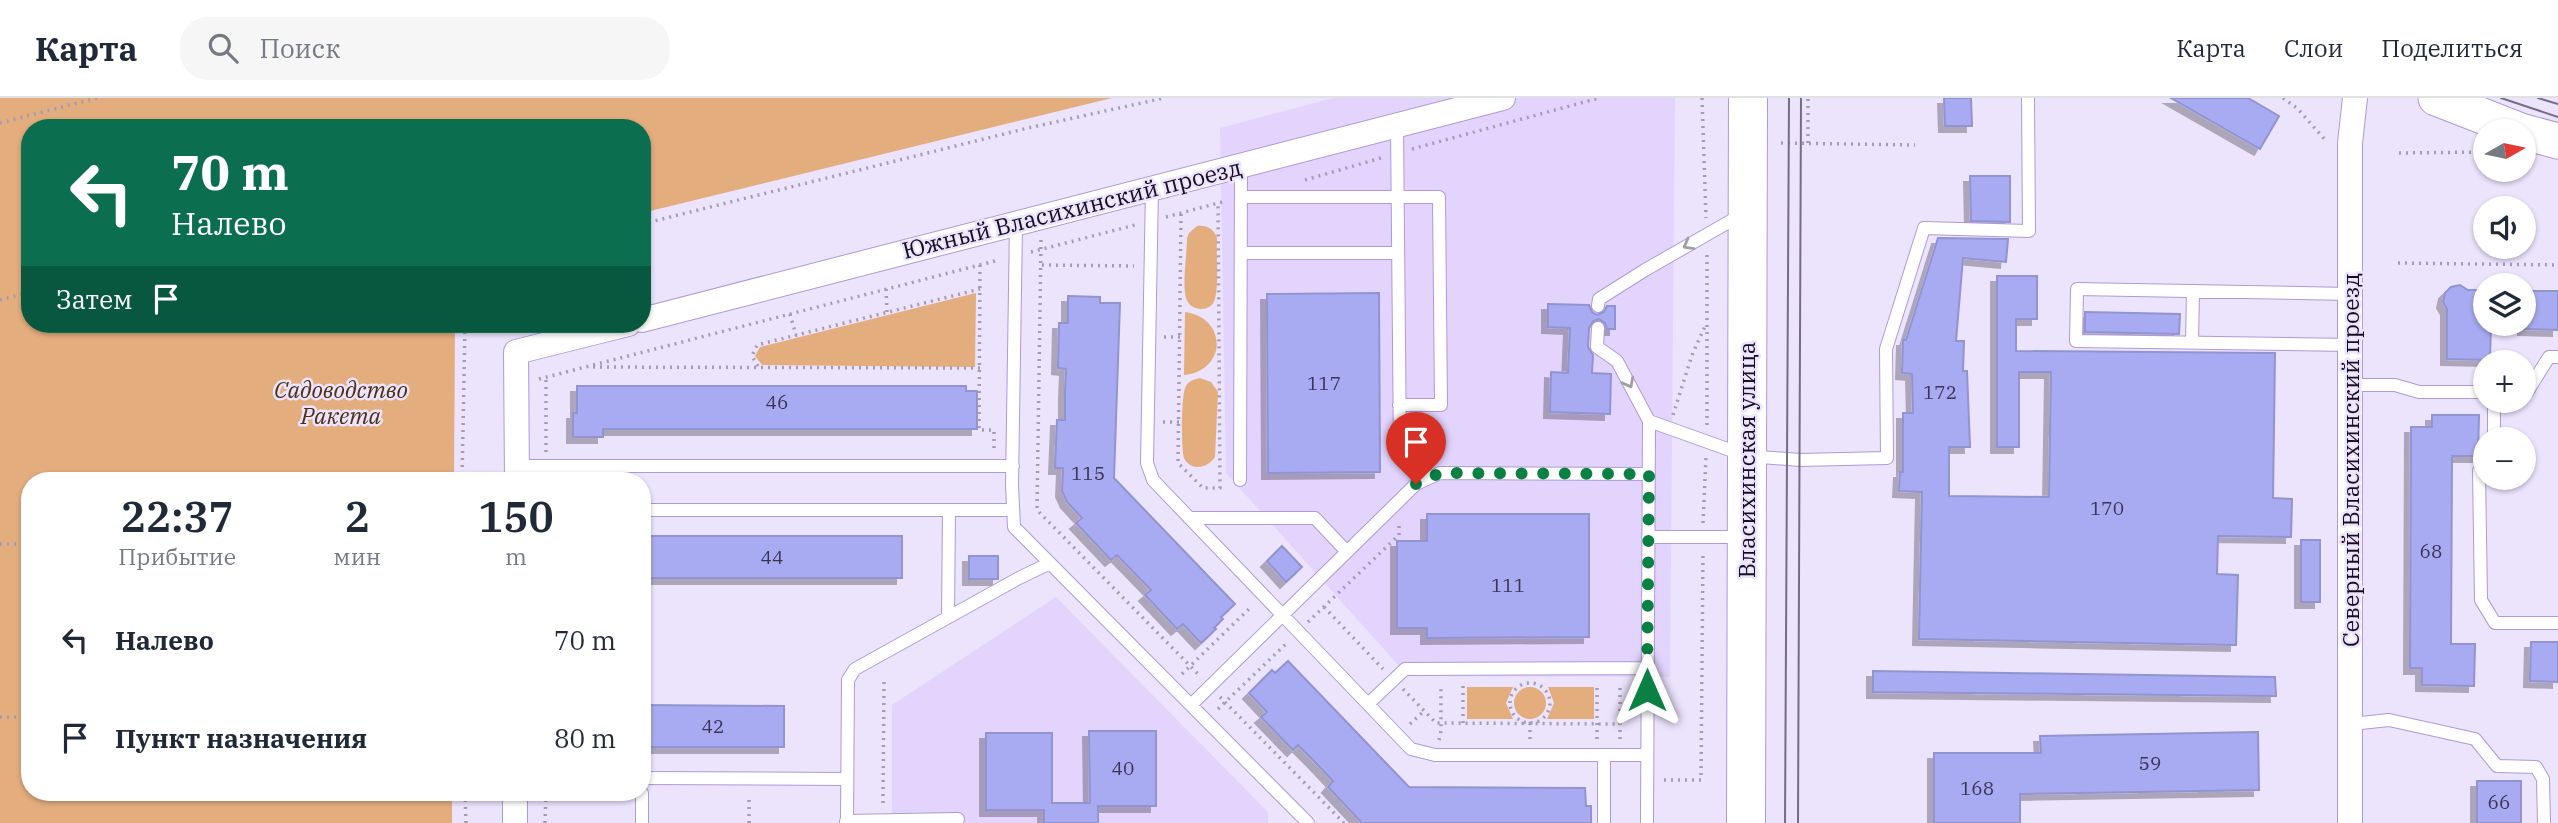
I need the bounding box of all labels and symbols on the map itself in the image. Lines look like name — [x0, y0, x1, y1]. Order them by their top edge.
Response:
north arrow — [2473, 119, 2536, 182]
street label: Южный Власихинский проезд — [899, 151, 1245, 265]
one-way arrow — [1683, 237, 1695, 250]
street label: Северный Власихинский проезд — [2335, 273, 2365, 647]
street label: Власихинская улица — [1731, 342, 1761, 578]
house number: 117 — [1307, 371, 1341, 395]
park label: Садоводство Ракета — [274, 374, 408, 430]
one-way arrow — [1621, 376, 1634, 388]
house number: 172 — [1923, 380, 1957, 404]
house number: 46 — [766, 390, 788, 414]
pin — [1386, 412, 1446, 484]
house number: 115 — [1071, 461, 1105, 485]
house number: 170 — [2090, 496, 2124, 520]
house number: 68 — [2420, 539, 2442, 563]
house number: 44 — [761, 545, 783, 569]
house number: 111 — [1491, 573, 1525, 597]
position arrow — [1610, 653, 1684, 727]
house number: 42 — [702, 714, 724, 738]
house number: 59 — [2139, 751, 2161, 775]
house number: 40 — [1112, 756, 1134, 780]
house number: 168 — [1960, 776, 1994, 800]
house number: 66 — [2488, 790, 2510, 814]

